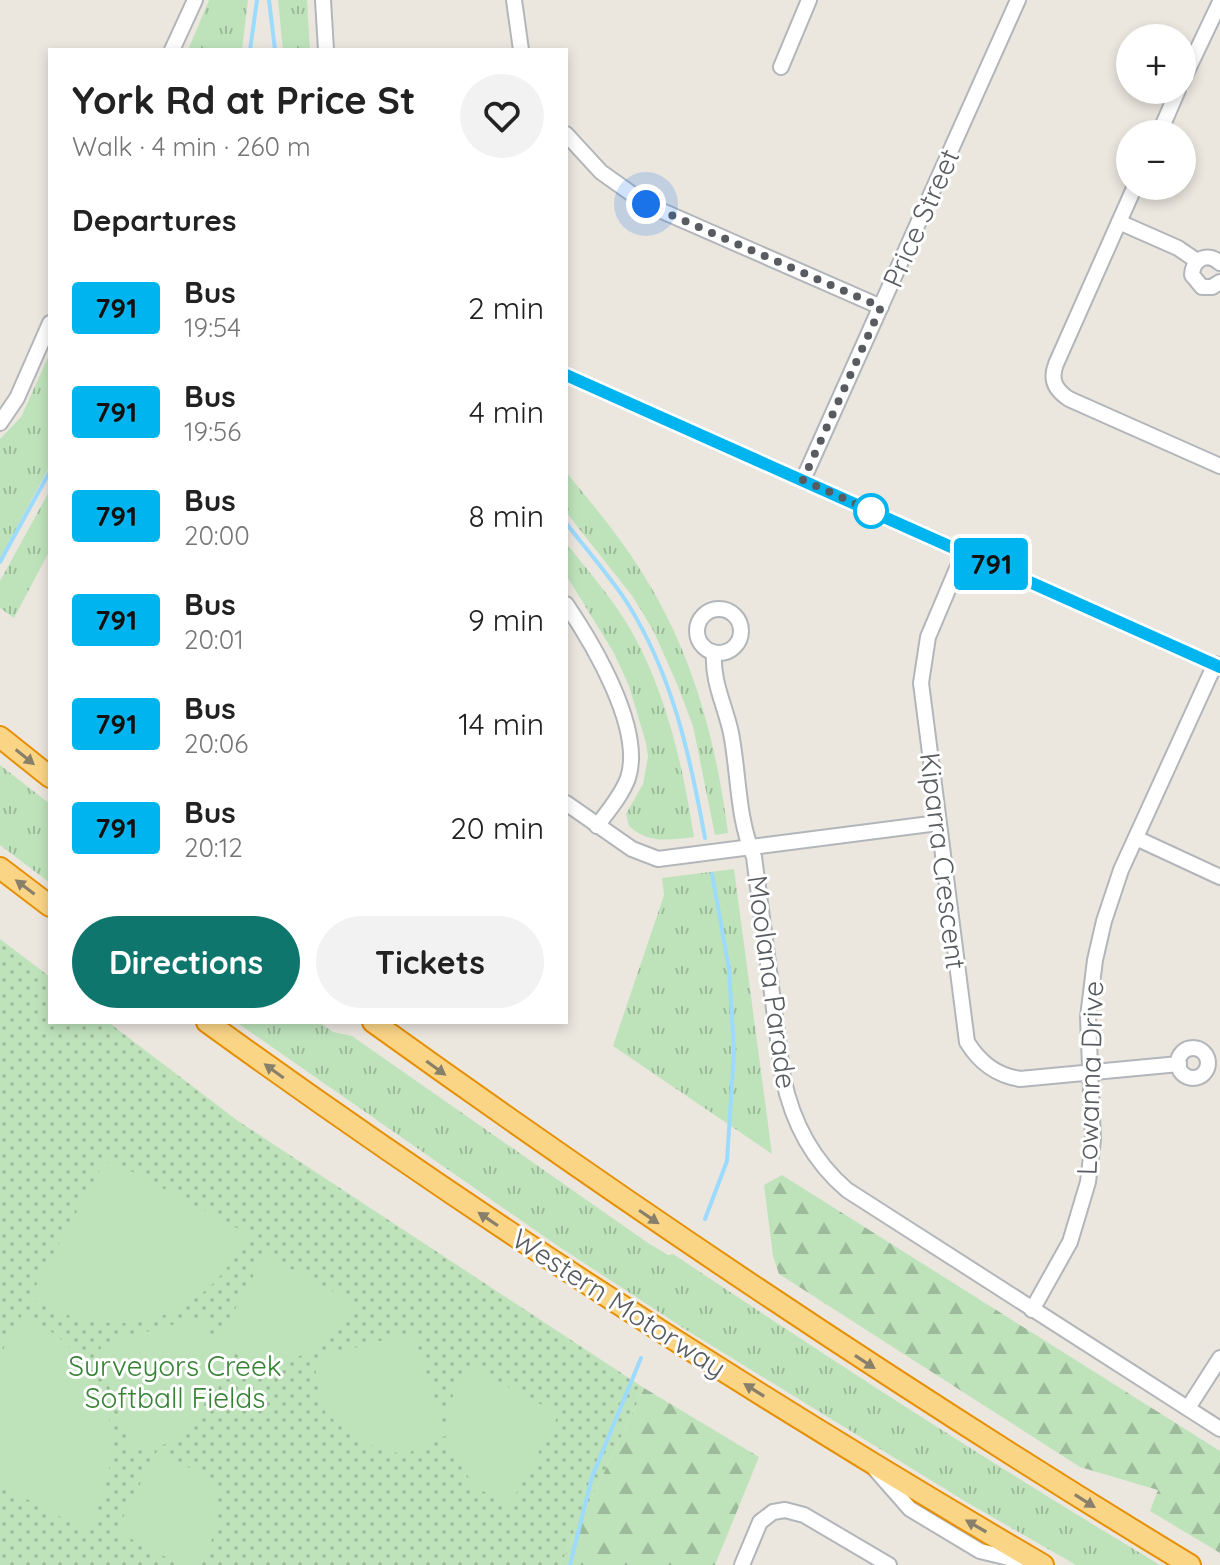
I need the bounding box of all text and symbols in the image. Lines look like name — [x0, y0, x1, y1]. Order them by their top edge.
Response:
map controls — [1116, 24, 1196, 200]
button: + — [1116, 24, 1196, 104]
button: heart — [460, 74, 544, 158]
text: York Rd at Price St — [72, 76, 415, 124]
button: − — [1116, 120, 1196, 200]
text: Walk · 4 min · 260 m — [72, 130, 311, 163]
street label: Price Street — [874, 143, 967, 292]
your location — [626, 184, 666, 224]
text: Departures — [72, 201, 237, 239]
text: Bus — [184, 273, 236, 311]
text: 2 min — [468, 289, 544, 327]
text: 791 — [95, 290, 137, 325]
text: 19:54 — [184, 311, 241, 344]
text: Bus — [184, 377, 236, 415]
text: 4 min — [469, 393, 544, 431]
text: 791 — [95, 394, 137, 429]
text: 19:56 — [184, 415, 241, 448]
text: Bus — [184, 481, 236, 519]
unlabelled marker — [854, 494, 888, 528]
text: 8 min — [468, 497, 544, 535]
text: 791 — [95, 498, 137, 533]
text: 20:00 — [184, 519, 250, 552]
line badge: 791 — [945, 538, 1037, 590]
text: 791 — [970, 546, 1012, 581]
text: Bus — [184, 585, 236, 623]
text: 9 min — [468, 601, 544, 639]
text: 791 — [95, 602, 137, 637]
text: 20:01 — [184, 623, 244, 656]
text: Bus — [184, 689, 236, 727]
text: 14 min — [458, 705, 544, 743]
text: 791 — [95, 706, 137, 741]
text: 20:06 — [184, 727, 248, 760]
one-way arrow — [15, 748, 35, 765]
street label: Kiparra Crescent — [913, 751, 974, 971]
text: Bus — [184, 793, 236, 831]
text: 20 min — [450, 809, 544, 847]
text: 791 — [95, 810, 137, 845]
text: 20:12 — [184, 831, 243, 864]
street label: Moolana Parade — [740, 873, 805, 1091]
one-way arrow — [15, 879, 35, 895]
button: Directions — [72, 916, 300, 1008]
button: Tickets — [316, 916, 544, 1008]
street label: Lowanna Drive — [1069, 980, 1110, 1176]
one-way arrow — [426, 1059, 447, 1075]
one-way arrow — [264, 1064, 285, 1079]
one-way arrow — [639, 1209, 660, 1224]
one-way arrow — [478, 1211, 499, 1226]
street label: Western Motorway — [506, 1220, 733, 1385]
park label: Surveyors Creek Softball Fields — [68, 1348, 282, 1415]
one-way arrow — [854, 1354, 876, 1369]
one-way arrow — [743, 1383, 765, 1397]
one-way arrow — [1074, 1494, 1096, 1508]
one-way arrow — [965, 1519, 987, 1533]

